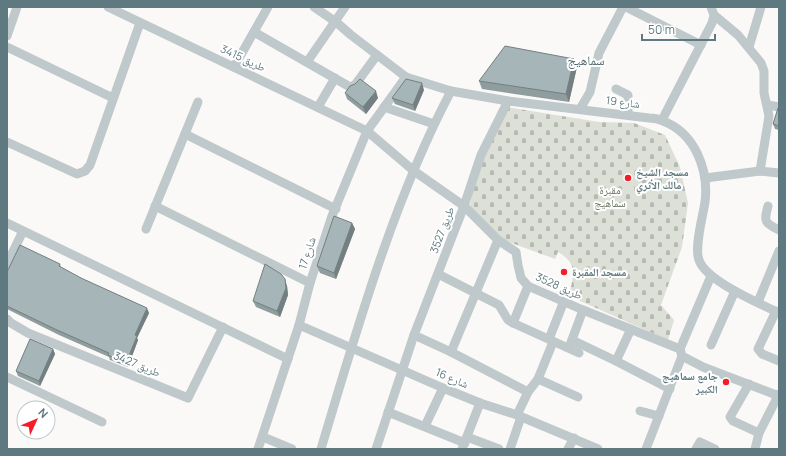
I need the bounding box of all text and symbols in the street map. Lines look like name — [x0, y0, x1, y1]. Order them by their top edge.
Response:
scale bar — [642, 16, 715, 42]
text: 50 m — [648, 21, 675, 38]
street label: طريق 3415 — [218, 41, 268, 74]
district label: سماهيج — [567, 51, 605, 70]
street label: شارع 19 — [605, 92, 641, 111]
place label: مسجد الشيخ مالك الأثري — [636, 164, 689, 194]
marker: مسجد الشيخ مالك الأثري — [623, 173, 633, 183]
park label: مقبرة سماهيج — [594, 182, 626, 210]
street label: طريق 3527 — [426, 204, 457, 255]
street label: شارع 17 — [294, 235, 319, 271]
place label: مسجد المقبرة — [572, 264, 626, 279]
marker: مسجد المقبرة — [559, 267, 569, 277]
street label: طريق 3528 — [534, 269, 585, 302]
street label: طريق 3427 — [112, 347, 163, 380]
street label: شارع 16 — [434, 364, 471, 391]
place label: جامع سماهيج الكبير — [662, 368, 718, 396]
marker: جامع سماهيج الكبير — [721, 377, 731, 387]
north arrow — [16, 400, 56, 440]
text: N — [35, 405, 52, 421]

